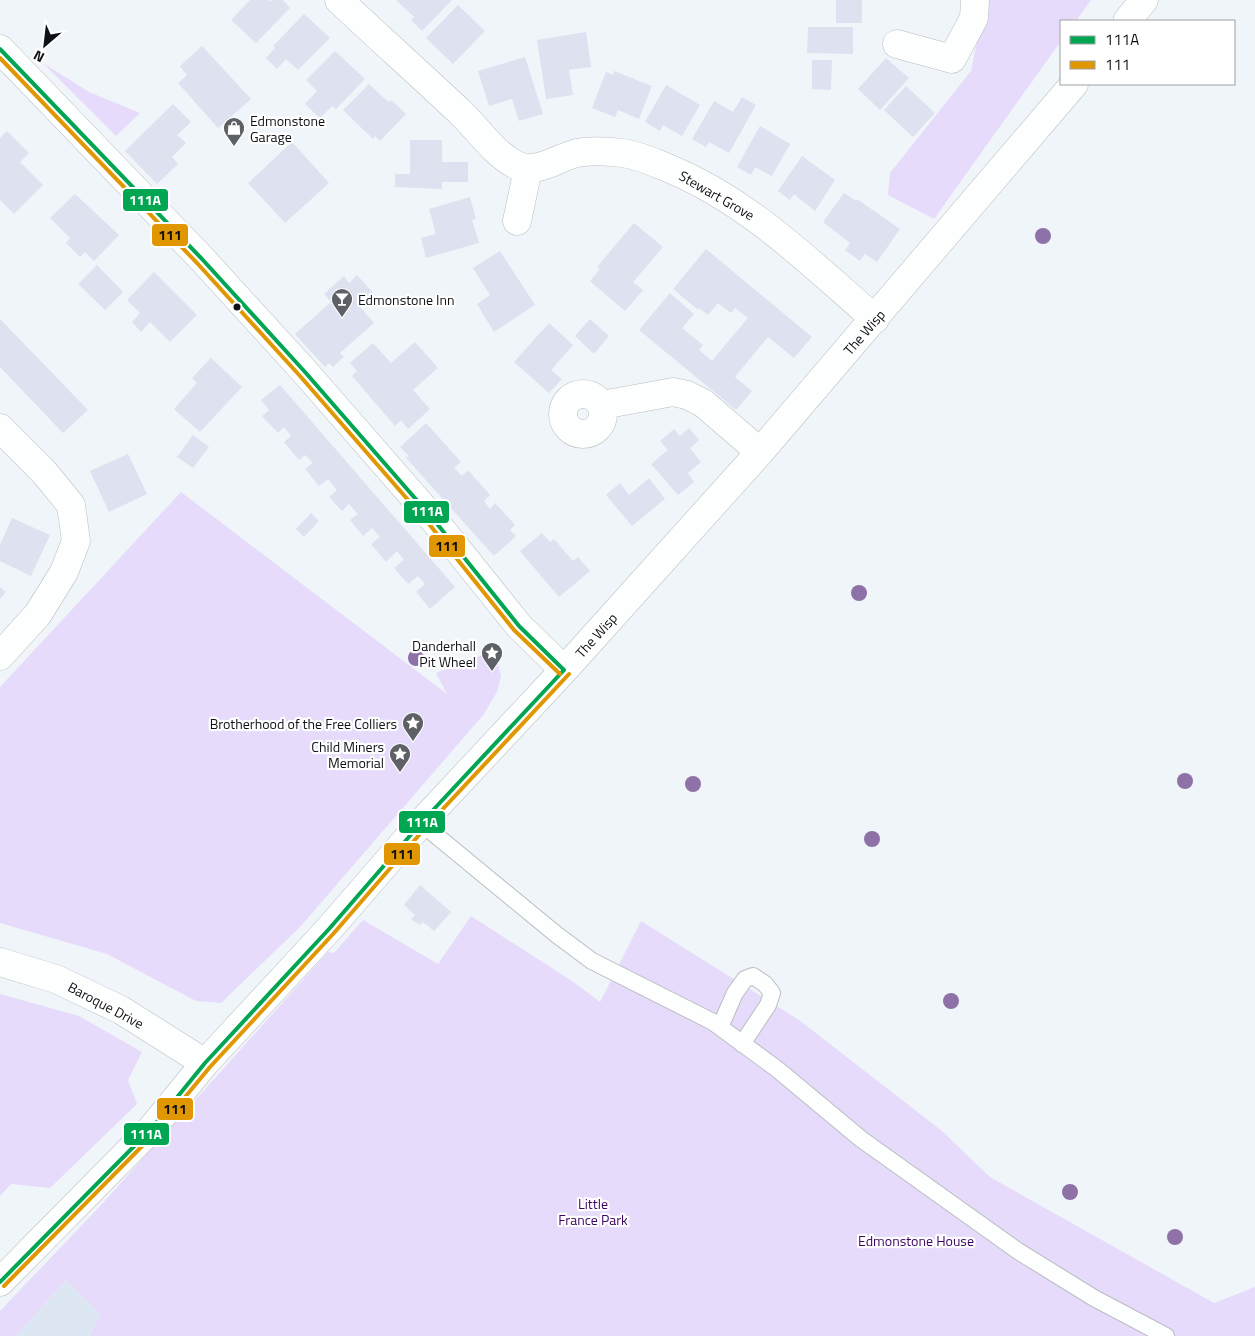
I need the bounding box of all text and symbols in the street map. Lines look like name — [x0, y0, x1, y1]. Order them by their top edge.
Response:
north arrow — [20, 20, 70, 70]
legend — [1060, 20, 1235, 85]
text: 111A — [1105, 28, 1139, 51]
text: N — [29, 45, 48, 68]
text: 111 — [1105, 53, 1130, 76]
place label: Edmonstone Garage — [250, 110, 325, 147]
shop icon: Edmonstone Garage — [222, 116, 246, 147]
street label: Stewart Grove — [675, 165, 759, 225]
line badge: 111A — [122, 188, 169, 212]
text: 111A — [129, 189, 162, 210]
line badge: 111 — [151, 223, 189, 247]
text: 111 — [158, 224, 182, 245]
bar icon: Edmonstone Inn — [330, 287, 354, 318]
place label: Edmonstone Inn — [358, 289, 455, 310]
unlabelled marker — [232, 302, 242, 312]
street label: The Wisp — [838, 305, 890, 359]
line badge: 111A — [403, 500, 450, 524]
text: 111A — [411, 500, 444, 521]
line badge: 111 — [428, 534, 466, 558]
text: 111 — [435, 535, 459, 556]
street label: The Wisp — [570, 608, 622, 662]
place label: Danderhall Pit Wheel — [412, 635, 476, 672]
place icon: Danderhall Pit Wheel — [480, 641, 504, 672]
place icon: Brotherhood of the Free Colliers — [401, 711, 425, 742]
place label: Brotherhood of the Free Colliers — [210, 713, 397, 734]
place label: Child Miners Memorial — [311, 736, 384, 773]
place icon: Child Miners Memorial — [388, 742, 412, 773]
line badge: 111A — [398, 810, 446, 834]
text: 111A — [406, 811, 439, 832]
line badge: 111 — [383, 842, 421, 866]
text: 111 — [390, 843, 414, 864]
street label: Baroque Drive — [64, 976, 148, 1034]
line badge: 111 — [156, 1097, 194, 1121]
text: 111 — [163, 1098, 187, 1119]
line badge: 111A — [123, 1122, 170, 1146]
text: 111A — [130, 1123, 163, 1144]
park label: Little France Park — [558, 1193, 628, 1230]
park label: Edmonstone House — [858, 1230, 974, 1251]

